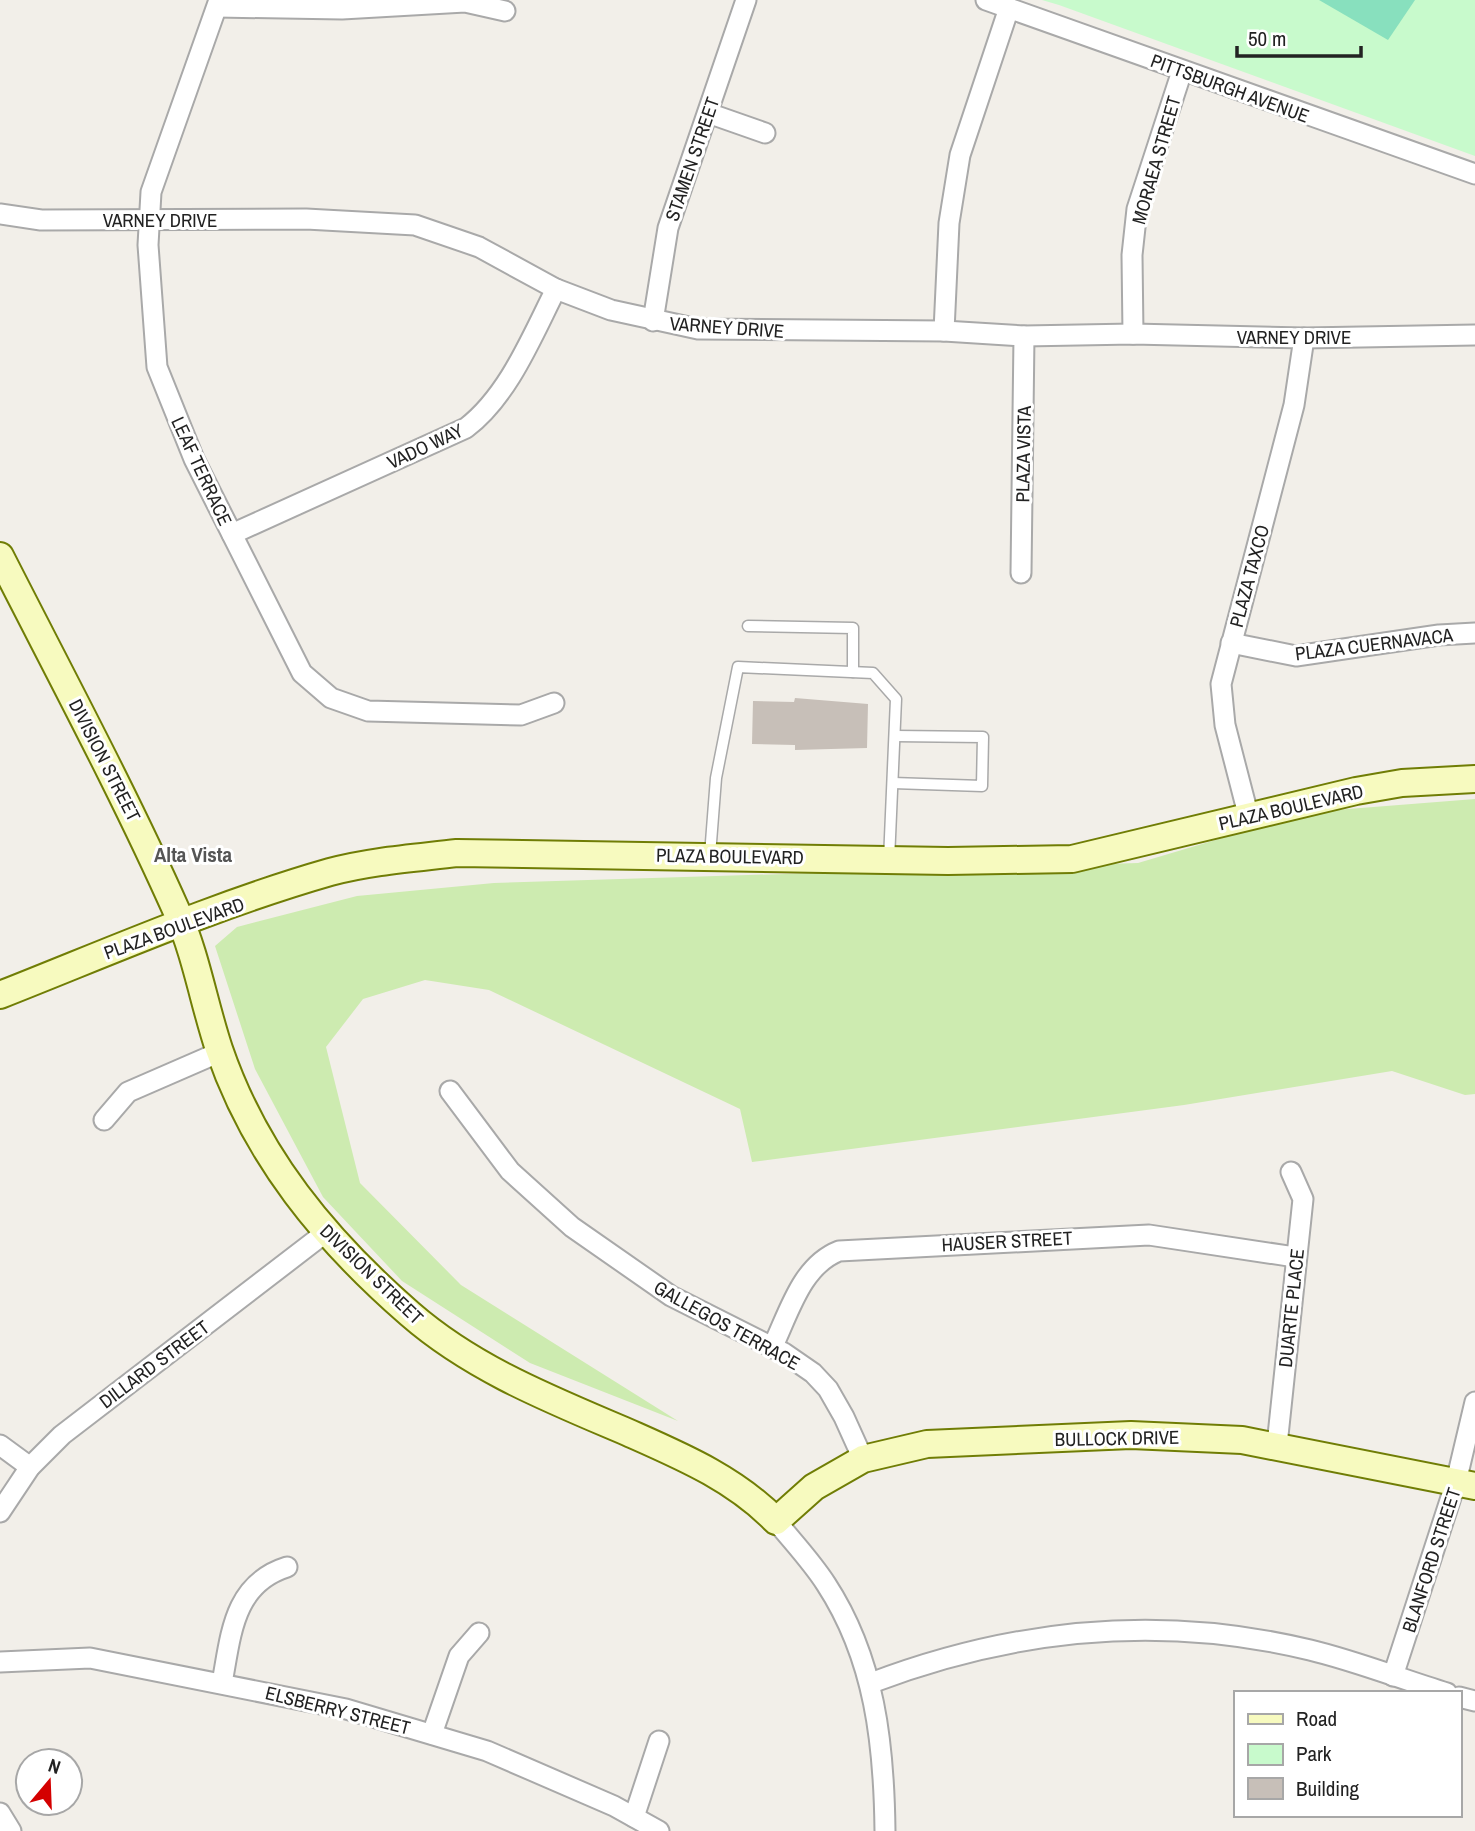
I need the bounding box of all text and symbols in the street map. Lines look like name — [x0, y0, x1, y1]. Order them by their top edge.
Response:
scale bar — [1237, 14, 1361, 58]
text: 50 m — [1248, 24, 1286, 53]
street label: PITTSBURGH AVENUE — [1147, 47, 1313, 129]
street label: MORAEA STREET — [1125, 92, 1187, 227]
street label: STAMEN STREET — [659, 93, 726, 224]
street label: VARNEY DRIVE — [103, 207, 217, 233]
street label: VARNEY DRIVE — [669, 310, 785, 344]
street label: VARNEY DRIVE — [1237, 324, 1351, 350]
street label: PLAZA VISTA — [1009, 405, 1037, 503]
street label: LEAF TERRACE — [165, 412, 239, 530]
street label: VADO WAY — [383, 417, 468, 475]
street label: PLAZA TAXCO — [1223, 522, 1275, 630]
street label: PLAZA CUERNAVACA — [1294, 621, 1455, 667]
street label: DIVISION STREET — [63, 694, 147, 826]
street label: PLAZA BOULEVARD — [1216, 778, 1366, 836]
district label: Alta Vista — [154, 840, 233, 869]
street label: PLAZA BOULEVARD — [656, 842, 804, 870]
street label: PLAZA BOULEVARD — [100, 891, 248, 965]
street label: DIVISION STREET — [315, 1218, 430, 1330]
street label: HAUSER STREET — [941, 1225, 1073, 1257]
street label: DUARTE PLACE — [1272, 1247, 1310, 1369]
street label: GALLEGOS TERRACE — [649, 1274, 805, 1376]
street label: DILLARD STREET — [94, 1314, 215, 1414]
street label: BULLOCK DRIVE — [1054, 1424, 1180, 1452]
street label: BLANFORD STREET — [1395, 1484, 1467, 1636]
street label: ELSBERRY STREET — [263, 1679, 414, 1741]
legend — [1234, 1691, 1461, 1817]
text: Road — [1296, 1704, 1337, 1733]
text: Park — [1296, 1739, 1332, 1768]
north arrow — [14, 1747, 84, 1817]
text: N — [45, 1752, 64, 1780]
text: Building — [1296, 1774, 1360, 1803]

